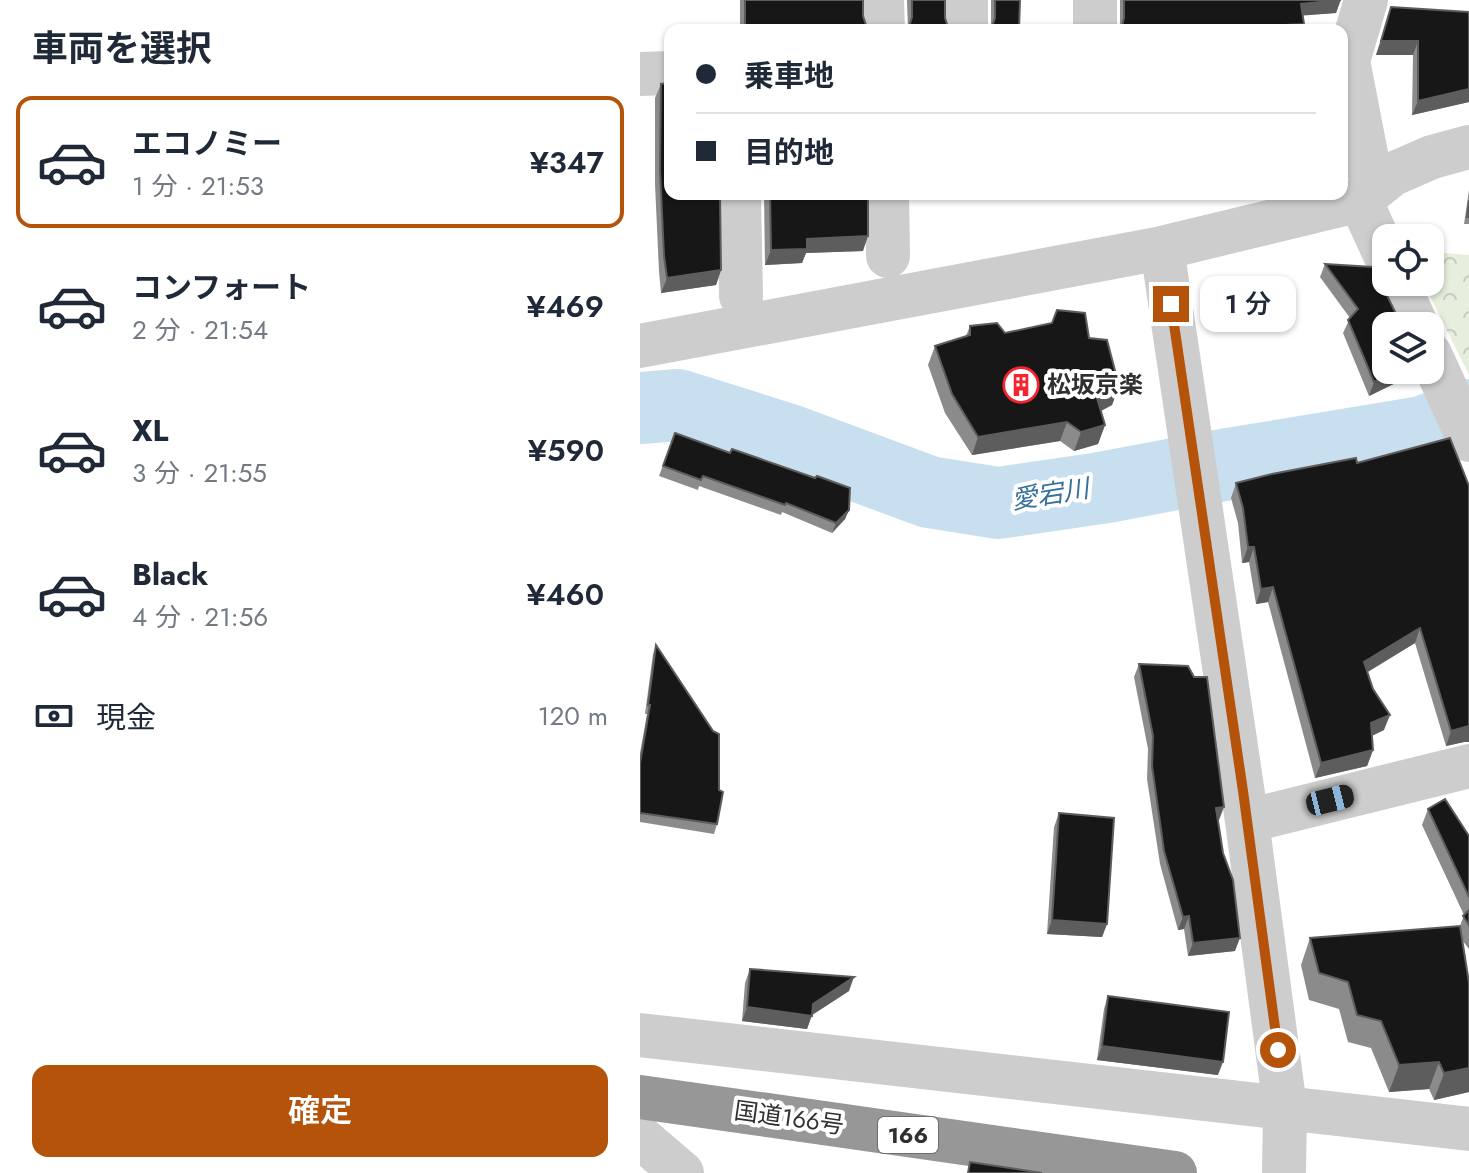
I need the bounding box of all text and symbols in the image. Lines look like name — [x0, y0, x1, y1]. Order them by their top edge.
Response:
text: 車両を選択 — [32, 22, 212, 74]
text: 乗車地 — [744, 54, 834, 97]
text: エコノミー — [132, 122, 282, 165]
icon: car — [36, 126, 108, 198]
text: 目的地 — [744, 131, 834, 174]
text: ¥347 — [530, 141, 604, 184]
text: 1 分 · 21:53 — [132, 167, 264, 205]
map controls — [1372, 224, 1444, 384]
button: locate — [1372, 224, 1444, 296]
text: コンフォート — [132, 266, 311, 309]
icon: car — [36, 270, 108, 342]
callout: 1 分 — [1199, 276, 1295, 332]
text: ¥469 — [527, 285, 604, 328]
text: 1 分 — [1225, 285, 1271, 323]
route end — [1153, 286, 1189, 322]
text: 2 分 · 21:54 — [132, 311, 268, 349]
button: layers — [1372, 312, 1444, 384]
building icon: 松坂京楽 — [1002, 366, 1040, 404]
place label: 松坂京楽 — [1047, 367, 1143, 402]
text: XL — [132, 409, 168, 452]
icon: car — [36, 414, 108, 486]
text: ¥590 — [528, 429, 604, 472]
text: 3 分 · 21:55 — [132, 454, 267, 492]
water label: 愛宕川 — [1009, 469, 1094, 519]
text: Black — [132, 553, 208, 596]
icon: car — [36, 558, 108, 630]
text: ¥460 — [526, 573, 604, 616]
text: 4 分 · 21:56 — [132, 598, 268, 636]
icon: cash — [32, 694, 76, 738]
text: 現金 — [96, 696, 156, 739]
text: 120 m — [538, 697, 608, 735]
car — [1304, 783, 1356, 817]
route start — [1260, 1032, 1296, 1068]
button: 確定 — [32, 1065, 608, 1157]
street label: 国道166号 — [732, 1092, 846, 1143]
road number: 166 — [878, 1117, 938, 1153]

